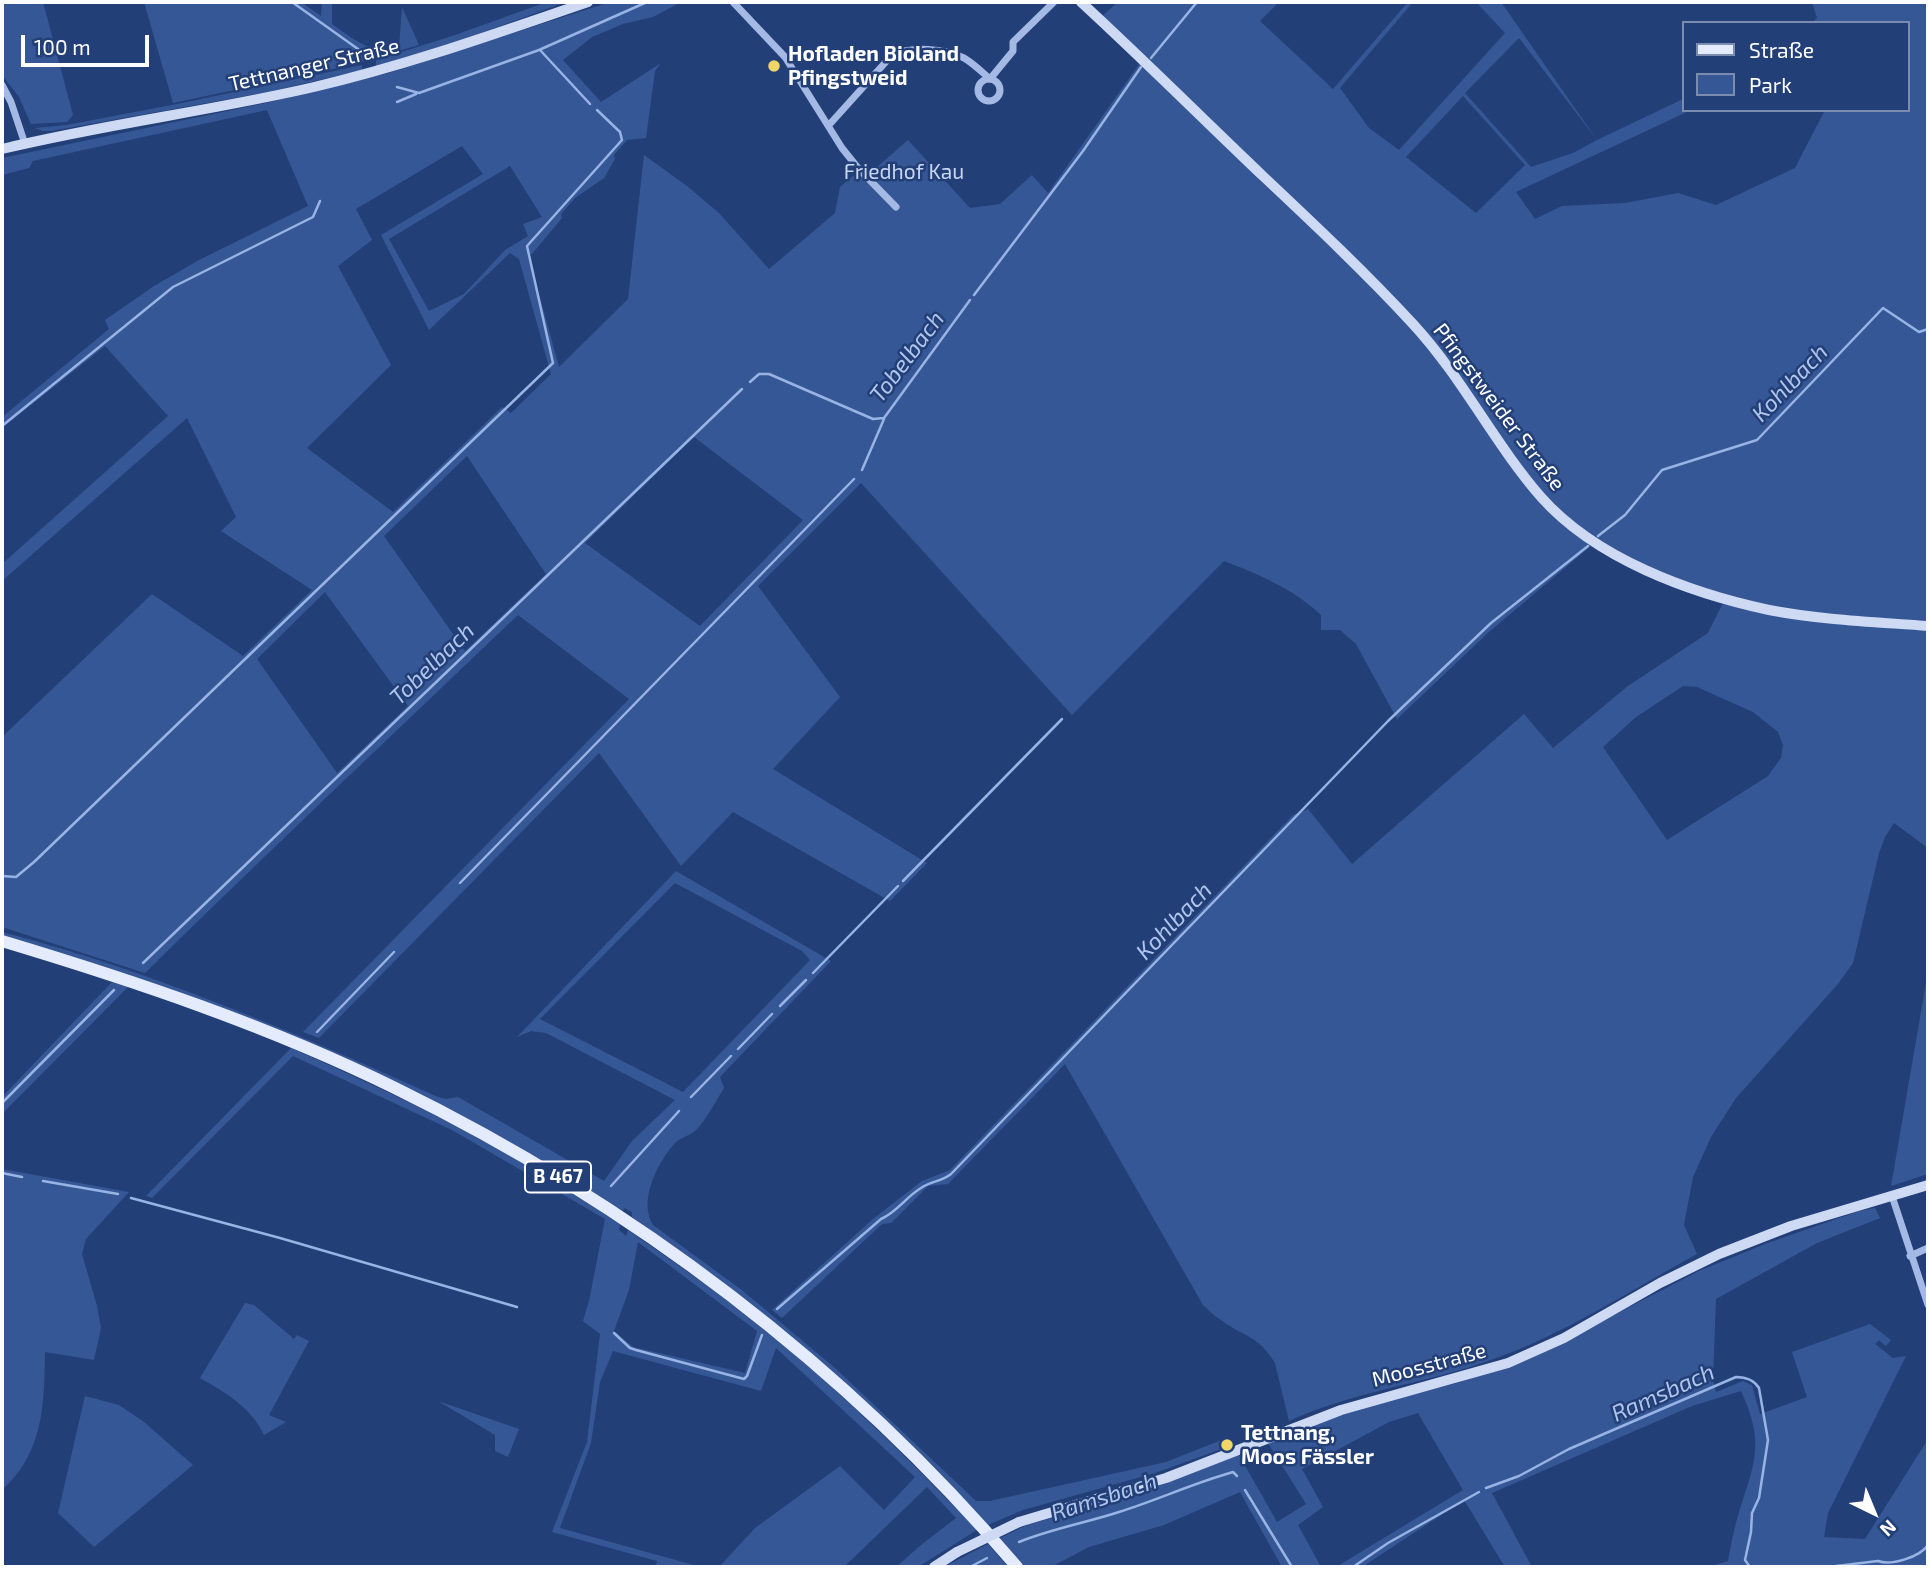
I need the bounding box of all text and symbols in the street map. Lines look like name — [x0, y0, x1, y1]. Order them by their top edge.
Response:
scale bar — [24, 21, 152, 65]
legend — [1682, 21, 1909, 112]
street label: Tettnanger Straße — [226, 33, 402, 97]
text: 100 m — [34, 34, 91, 59]
text: Straße — [1749, 37, 1814, 62]
place label: Hofladen Bioland Pfingstweid — [788, 41, 959, 91]
marker: Hofladen Bioland Pfingstweid — [766, 58, 782, 74]
text: Park — [1749, 72, 1792, 97]
park label: Friedhof Kau — [844, 159, 964, 185]
water label: Tobelbach — [864, 306, 950, 408]
street label: Pfingstweider Straße — [1428, 318, 1570, 496]
water label: Kohlbach — [1746, 339, 1834, 427]
water label: Tobelbach — [384, 617, 480, 711]
water label: Kohlbach — [1130, 877, 1218, 965]
road number: B 467 — [525, 1162, 591, 1192]
street label: Moosstraße — [1369, 1338, 1489, 1392]
water label: Ramsbach — [1607, 1358, 1719, 1428]
place label: Tettnang, Moos Fässler — [1241, 1420, 1374, 1470]
marker: Tettnang, Moos Fässler — [1219, 1437, 1235, 1453]
water label: Ramsbach — [1048, 1467, 1160, 1527]
north arrow — [1839, 1478, 1909, 1548]
text: N — [1876, 1516, 1902, 1542]

